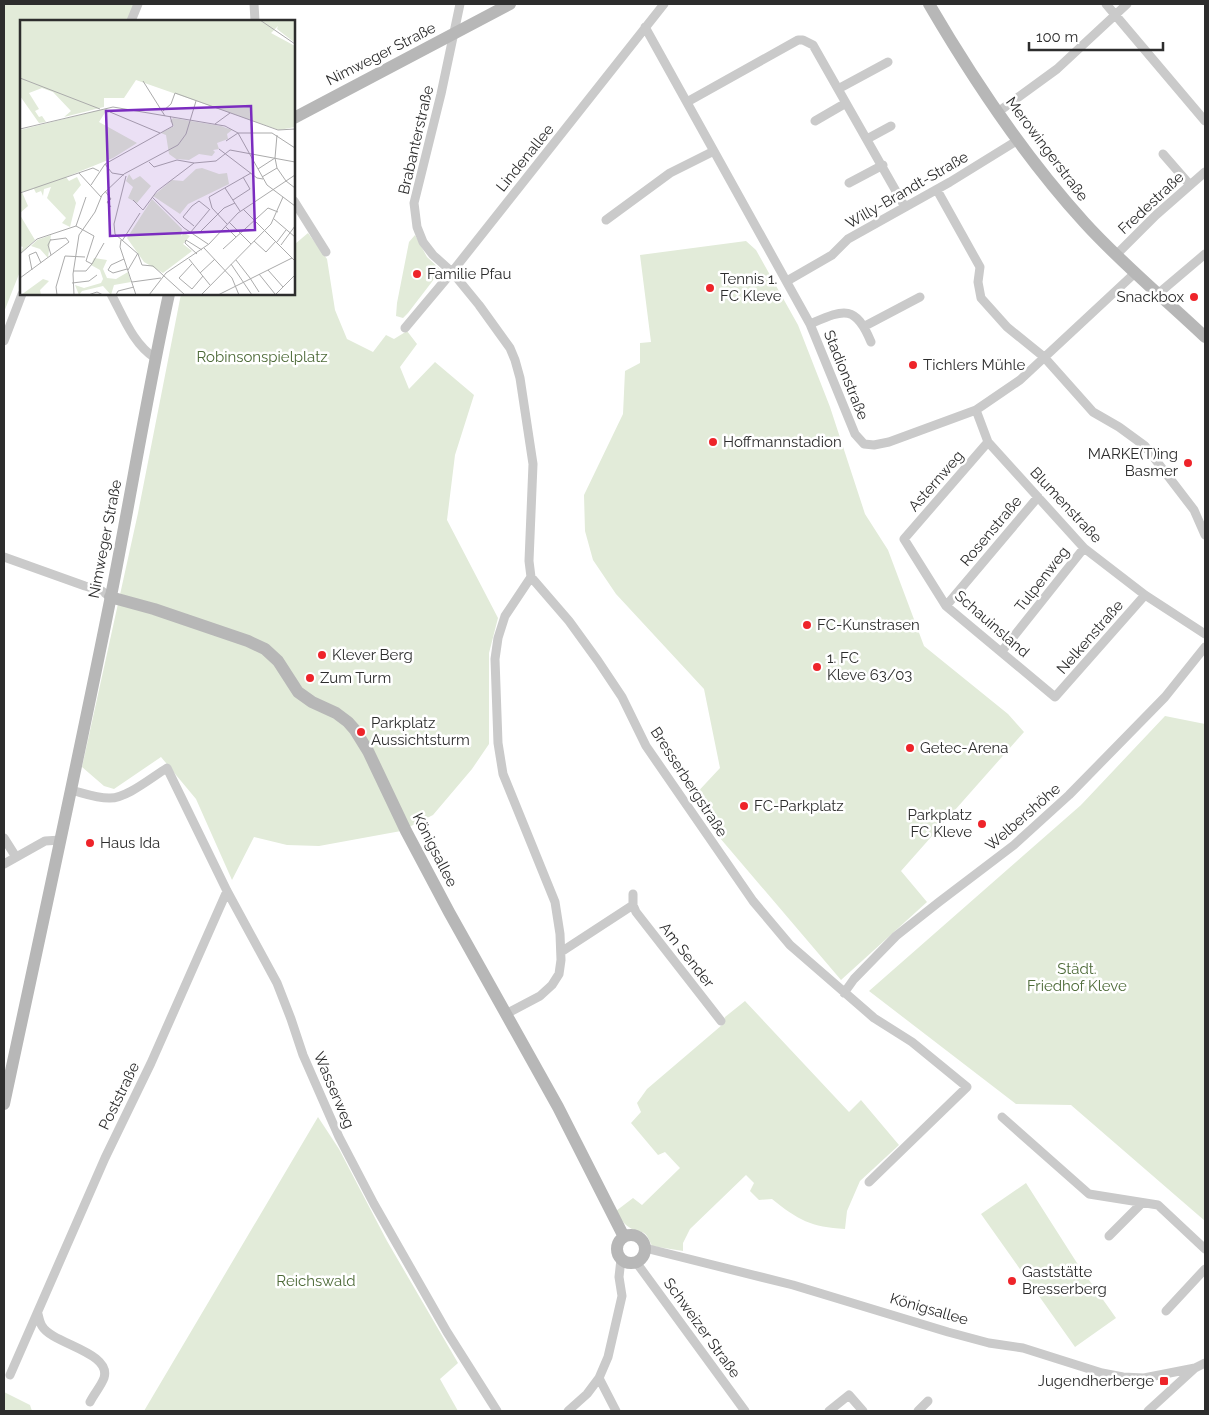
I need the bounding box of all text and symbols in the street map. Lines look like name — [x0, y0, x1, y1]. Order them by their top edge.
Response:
street label: Nimweger Straße — [323, 19, 439, 89]
inset map — [20, 20, 295, 295]
scale bar — [1029, 20, 1163, 52]
text: 100 m — [1036, 28, 1078, 46]
street label: Brabanterstraße — [395, 84, 437, 196]
street label: Merowingerstraße — [1002, 93, 1092, 205]
street label: Lindenallee — [492, 120, 558, 195]
street label: Willy-Brandt-Straße — [843, 148, 972, 232]
street label: Fredestraße — [1115, 168, 1188, 238]
place label: Familie Pfau — [427, 265, 511, 283]
marker: Familie Pfau — [411, 268, 423, 280]
place label: Tennis 1. FC Kleve — [720, 270, 782, 305]
marker: Tennis 1. FC Kleve — [704, 282, 716, 294]
place label: Snackbox — [1116, 288, 1184, 306]
marker: Snackbox — [1188, 291, 1200, 303]
street label: Stadionstraße — [820, 327, 872, 423]
park label: Robinsonspielplatz — [196, 348, 328, 366]
place label: Tichlers Mühle — [923, 356, 1026, 374]
marker: Tichlers Mühle — [907, 359, 919, 371]
place label: Hoffmannstadion — [723, 433, 842, 451]
marker: Hoffmannstadion — [707, 436, 719, 448]
place label: MARKE(T)ing Basmer — [1088, 445, 1179, 480]
street label: Asternweg — [905, 447, 967, 515]
marker: MARKE(T)ing Basmer — [1182, 457, 1194, 469]
street label: Blumenstraße — [1026, 463, 1106, 547]
street label: Nimweger Straße — [85, 478, 125, 600]
street label: Rosenstraße — [956, 492, 1026, 570]
street label: Tulpenweg — [1011, 543, 1073, 615]
street label: Schauinsland — [951, 587, 1033, 661]
street label: Nelkenstraße — [1053, 596, 1127, 678]
place label: FC-Kunstrasen — [817, 616, 920, 634]
marker: FC-Kunstrasen — [801, 619, 813, 631]
place label: Klever Berg — [332, 646, 413, 664]
marker: Klever Berg — [316, 649, 328, 661]
place label: 1. FC Kleve 63/03 — [827, 649, 912, 684]
marker: 1. FC Kleve 63/03 — [811, 661, 823, 673]
place label: Zum Turm — [320, 669, 391, 687]
marker: Zum Turm — [304, 672, 316, 684]
place label: Parkplatz Aussichtsturm — [371, 714, 470, 749]
street label: Bresserbergstraße — [647, 724, 731, 841]
marker: Parkplatz Aussichtsturm — [355, 726, 367, 738]
place label: Getec-Arena — [920, 739, 1009, 757]
marker: Getec-Arena — [904, 742, 916, 754]
street label: Welbershöhe — [982, 779, 1064, 854]
place label: FC-Parkplatz — [754, 797, 844, 815]
marker: FC-Parkplatz — [738, 800, 750, 812]
place label: Parkplatz FC Kleve — [908, 806, 972, 841]
street label: Königsallee — [409, 810, 461, 890]
marker: Parkplatz FC Kleve — [976, 818, 988, 830]
place label: Haus Ida — [100, 834, 160, 852]
marker: Haus Ida — [84, 837, 96, 849]
street label: Am Sender — [656, 919, 718, 992]
park label: Städt. Friedhof Kleve — [1027, 960, 1127, 995]
street label: Wasserweg — [310, 1049, 358, 1131]
street label: Poststraße — [95, 1059, 143, 1133]
place label: Gaststätte Bresserberg — [1022, 1263, 1107, 1298]
park label: Reichswald — [276, 1272, 356, 1290]
street label: Schweizer Straße — [660, 1275, 744, 1382]
marker: Gaststätte Bresserberg — [1006, 1275, 1018, 1287]
street label: Königsallee — [888, 1289, 970, 1329]
place label: Jugendherberge — [1038, 1372, 1154, 1390]
marker: Jugendherberge — [1158, 1375, 1170, 1387]

